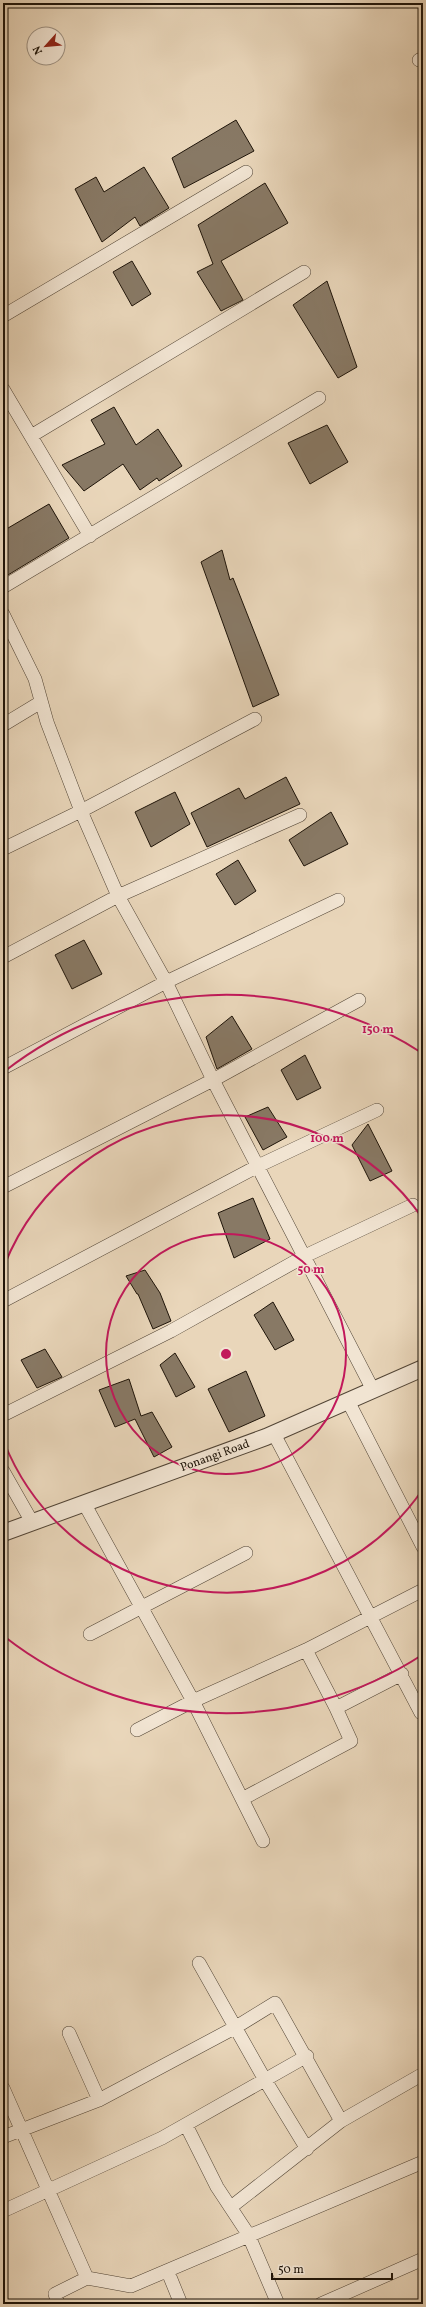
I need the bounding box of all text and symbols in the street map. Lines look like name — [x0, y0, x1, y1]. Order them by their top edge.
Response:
north arrow — [26, 26, 66, 66]
text: N — [30, 43, 47, 57]
text: 150 m — [362, 1022, 394, 1038]
text: 100 m — [310, 1131, 344, 1147]
text: 50 m — [297, 1262, 325, 1278]
centre of rings — [219, 1347, 233, 1361]
street label: Ponangi Road — [178, 1436, 252, 1476]
scale bar — [272, 2255, 392, 2281]
text: 50 m — [278, 2262, 304, 2278]

